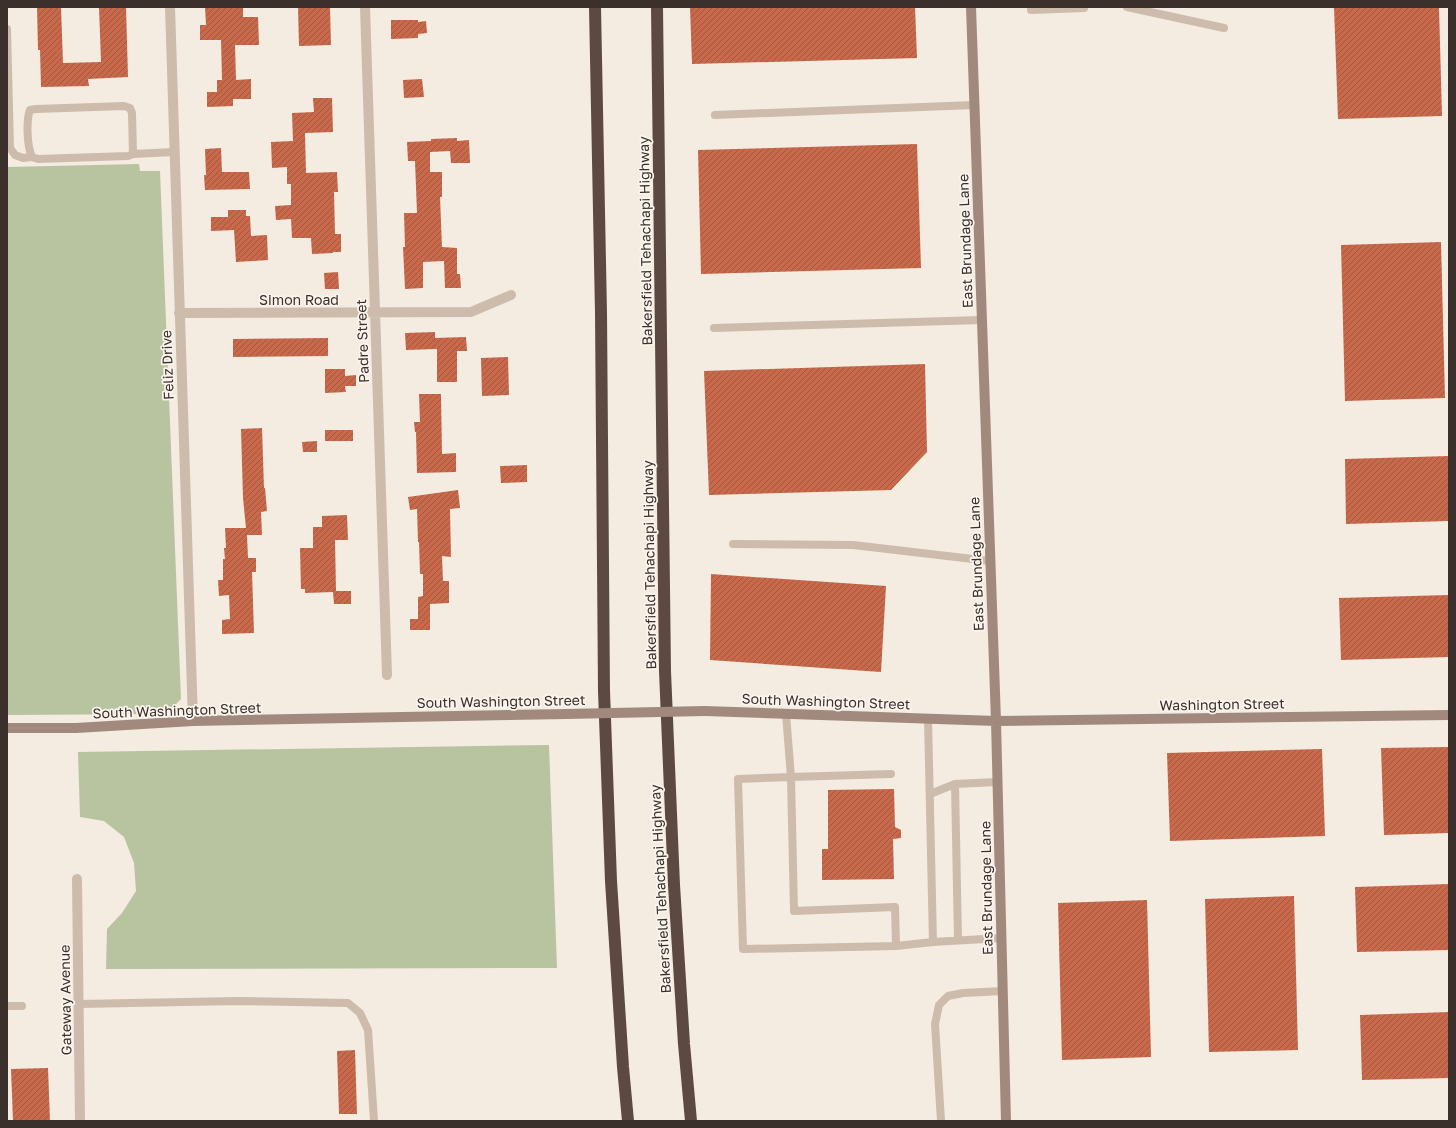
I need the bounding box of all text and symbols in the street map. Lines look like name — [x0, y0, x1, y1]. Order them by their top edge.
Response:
street label: Bakersfield Tehachapi Highway — [635, 136, 655, 346]
street label: East Brundage Lane — [954, 174, 976, 308]
street label: Simon Road — [259, 291, 339, 308]
street label: Padre Street — [352, 299, 372, 383]
street label: Feliz Drive — [157, 330, 177, 400]
street label: Bakersfield Tehachapi Highway — [639, 460, 659, 670]
street label: East Brundage Lane — [965, 497, 987, 631]
street label: South Washington Street — [741, 690, 911, 712]
street label: South Washington Street — [416, 691, 586, 711]
street label: Washington Street — [1159, 694, 1285, 714]
street label: South Washington Street — [92, 699, 262, 721]
street label: Bakersfield Tehachapi Highway — [646, 784, 674, 994]
street label: East Brundage Lane — [976, 821, 996, 955]
street label: Gateway Avenue — [56, 945, 74, 1055]

